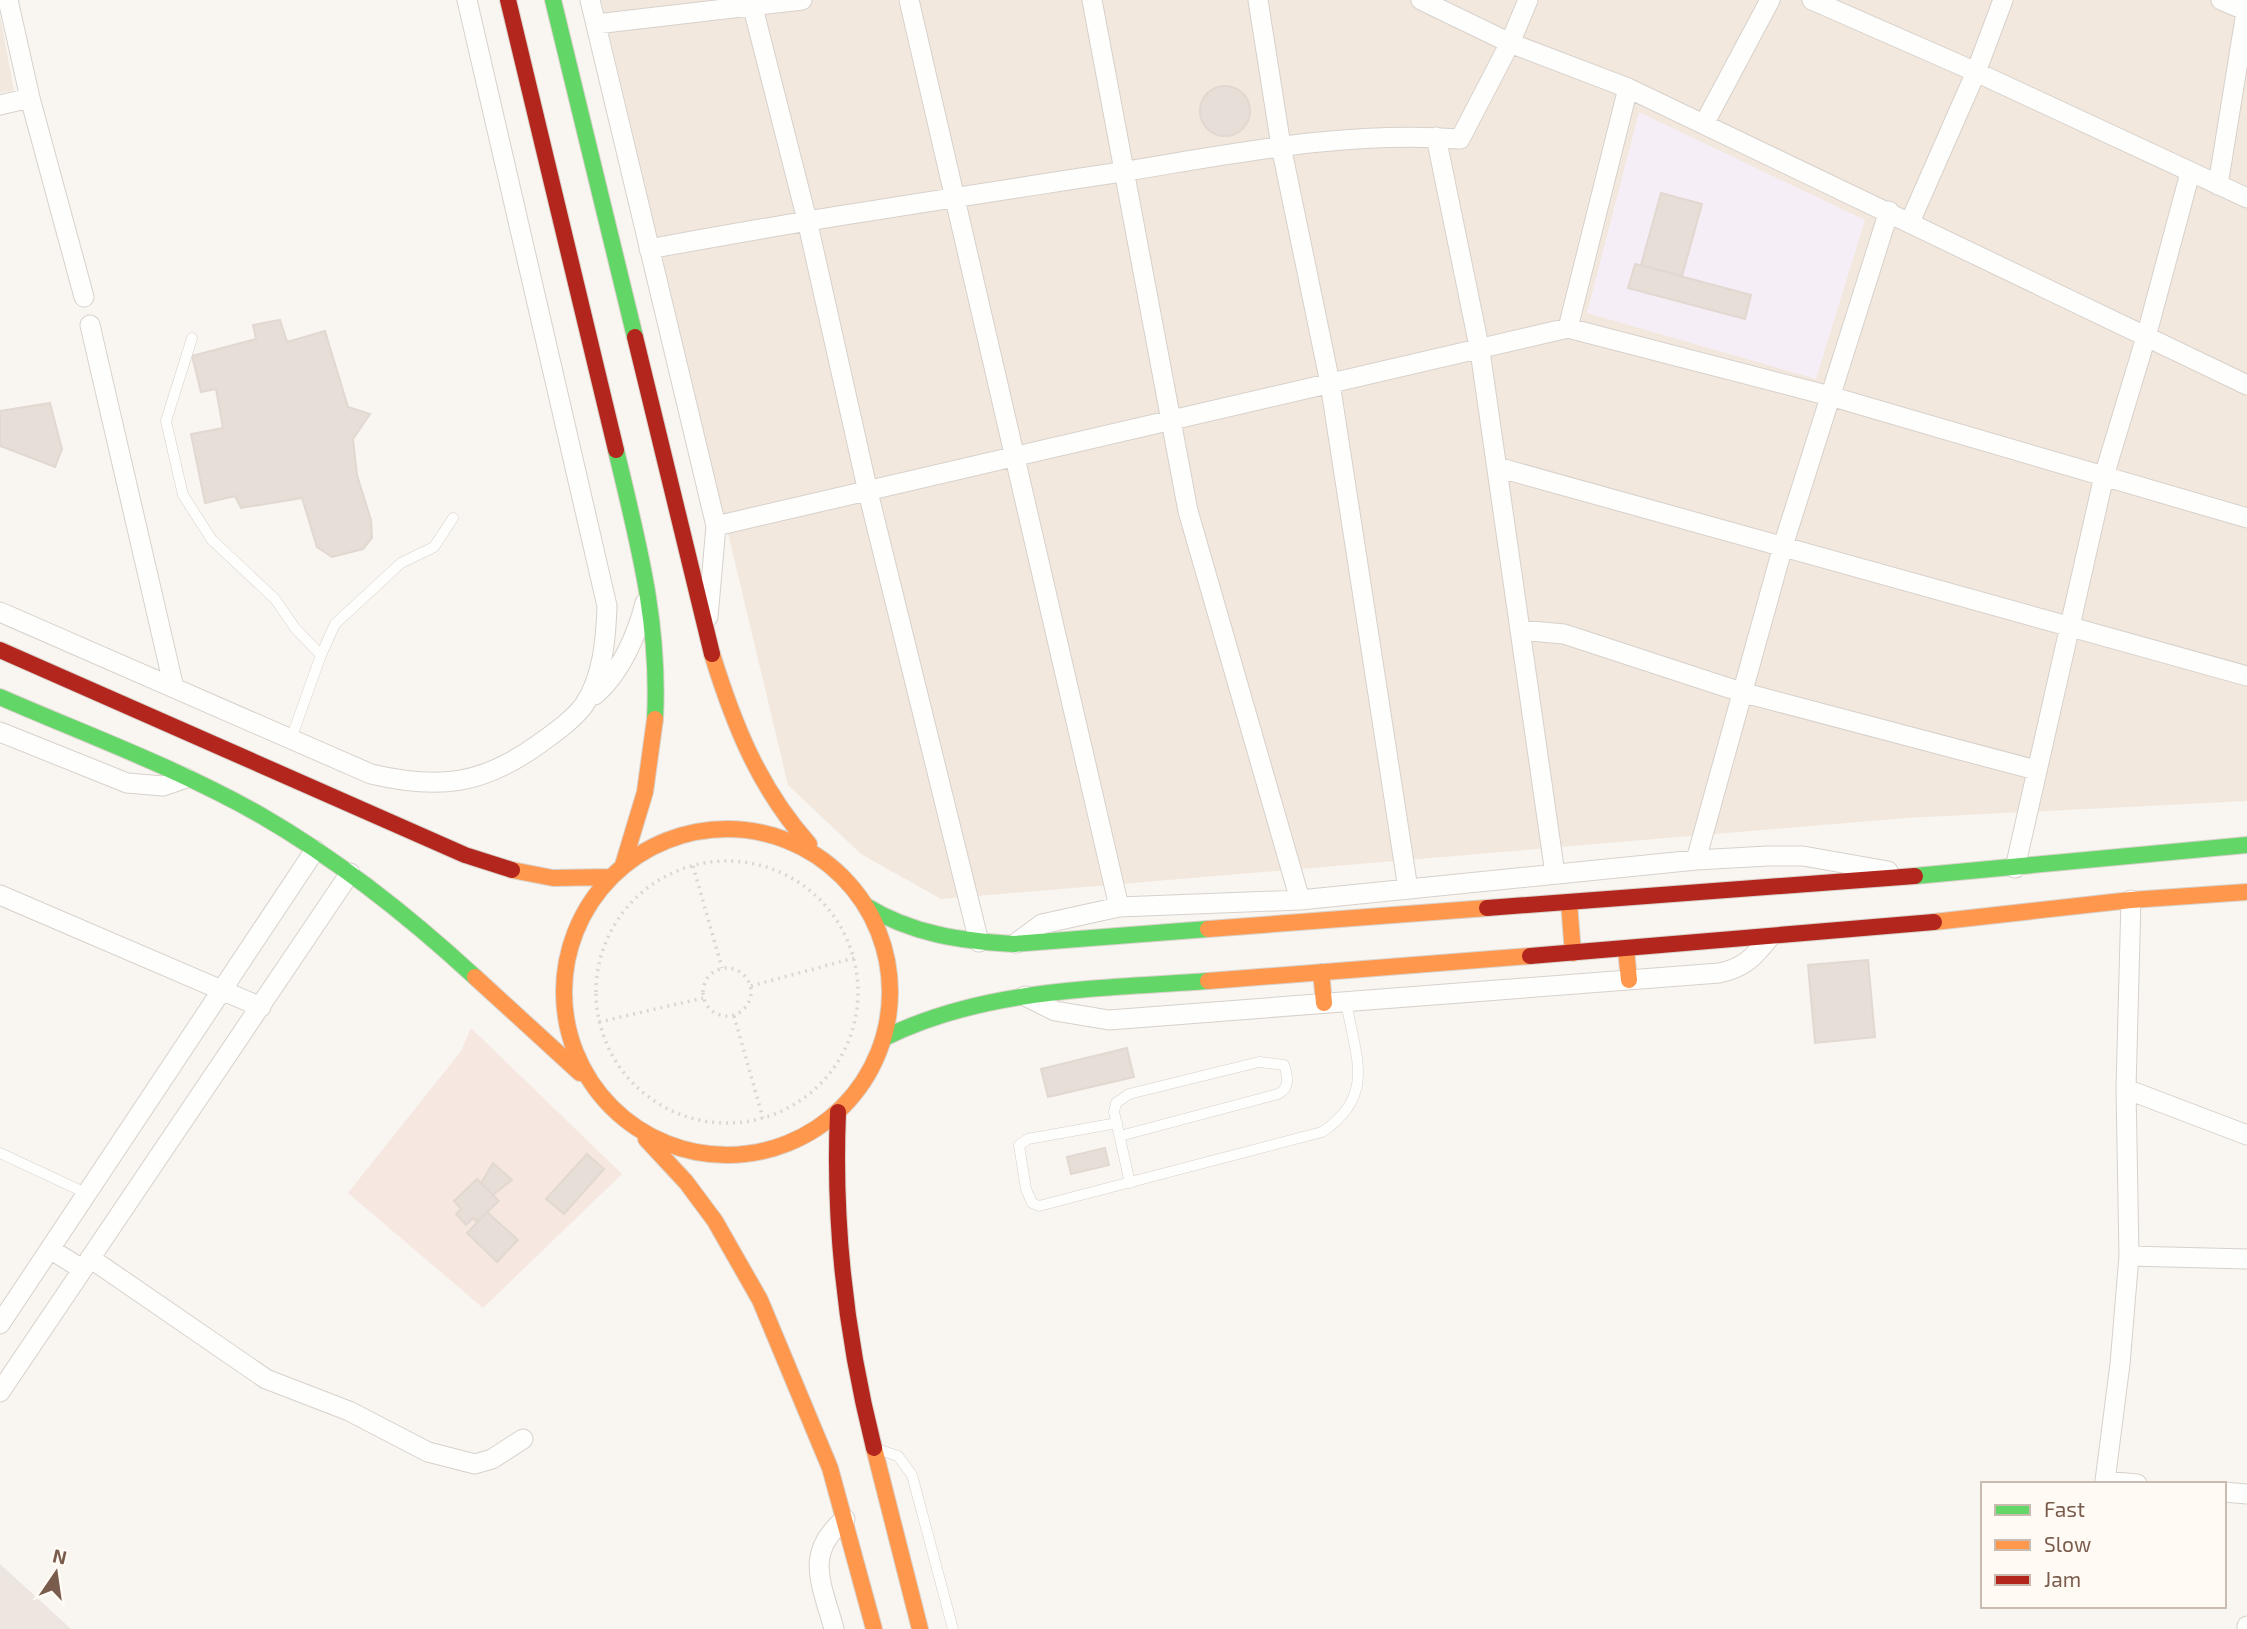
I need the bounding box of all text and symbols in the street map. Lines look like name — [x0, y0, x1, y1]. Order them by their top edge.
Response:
legend — [1981, 1482, 2226, 1608]
text: Fast — [2044, 1496, 2085, 1521]
text: Slow — [2044, 1531, 2091, 1556]
north arrow — [21, 1538, 91, 1608]
text: N — [51, 1543, 69, 1569]
text: Jam — [2044, 1566, 2081, 1591]

